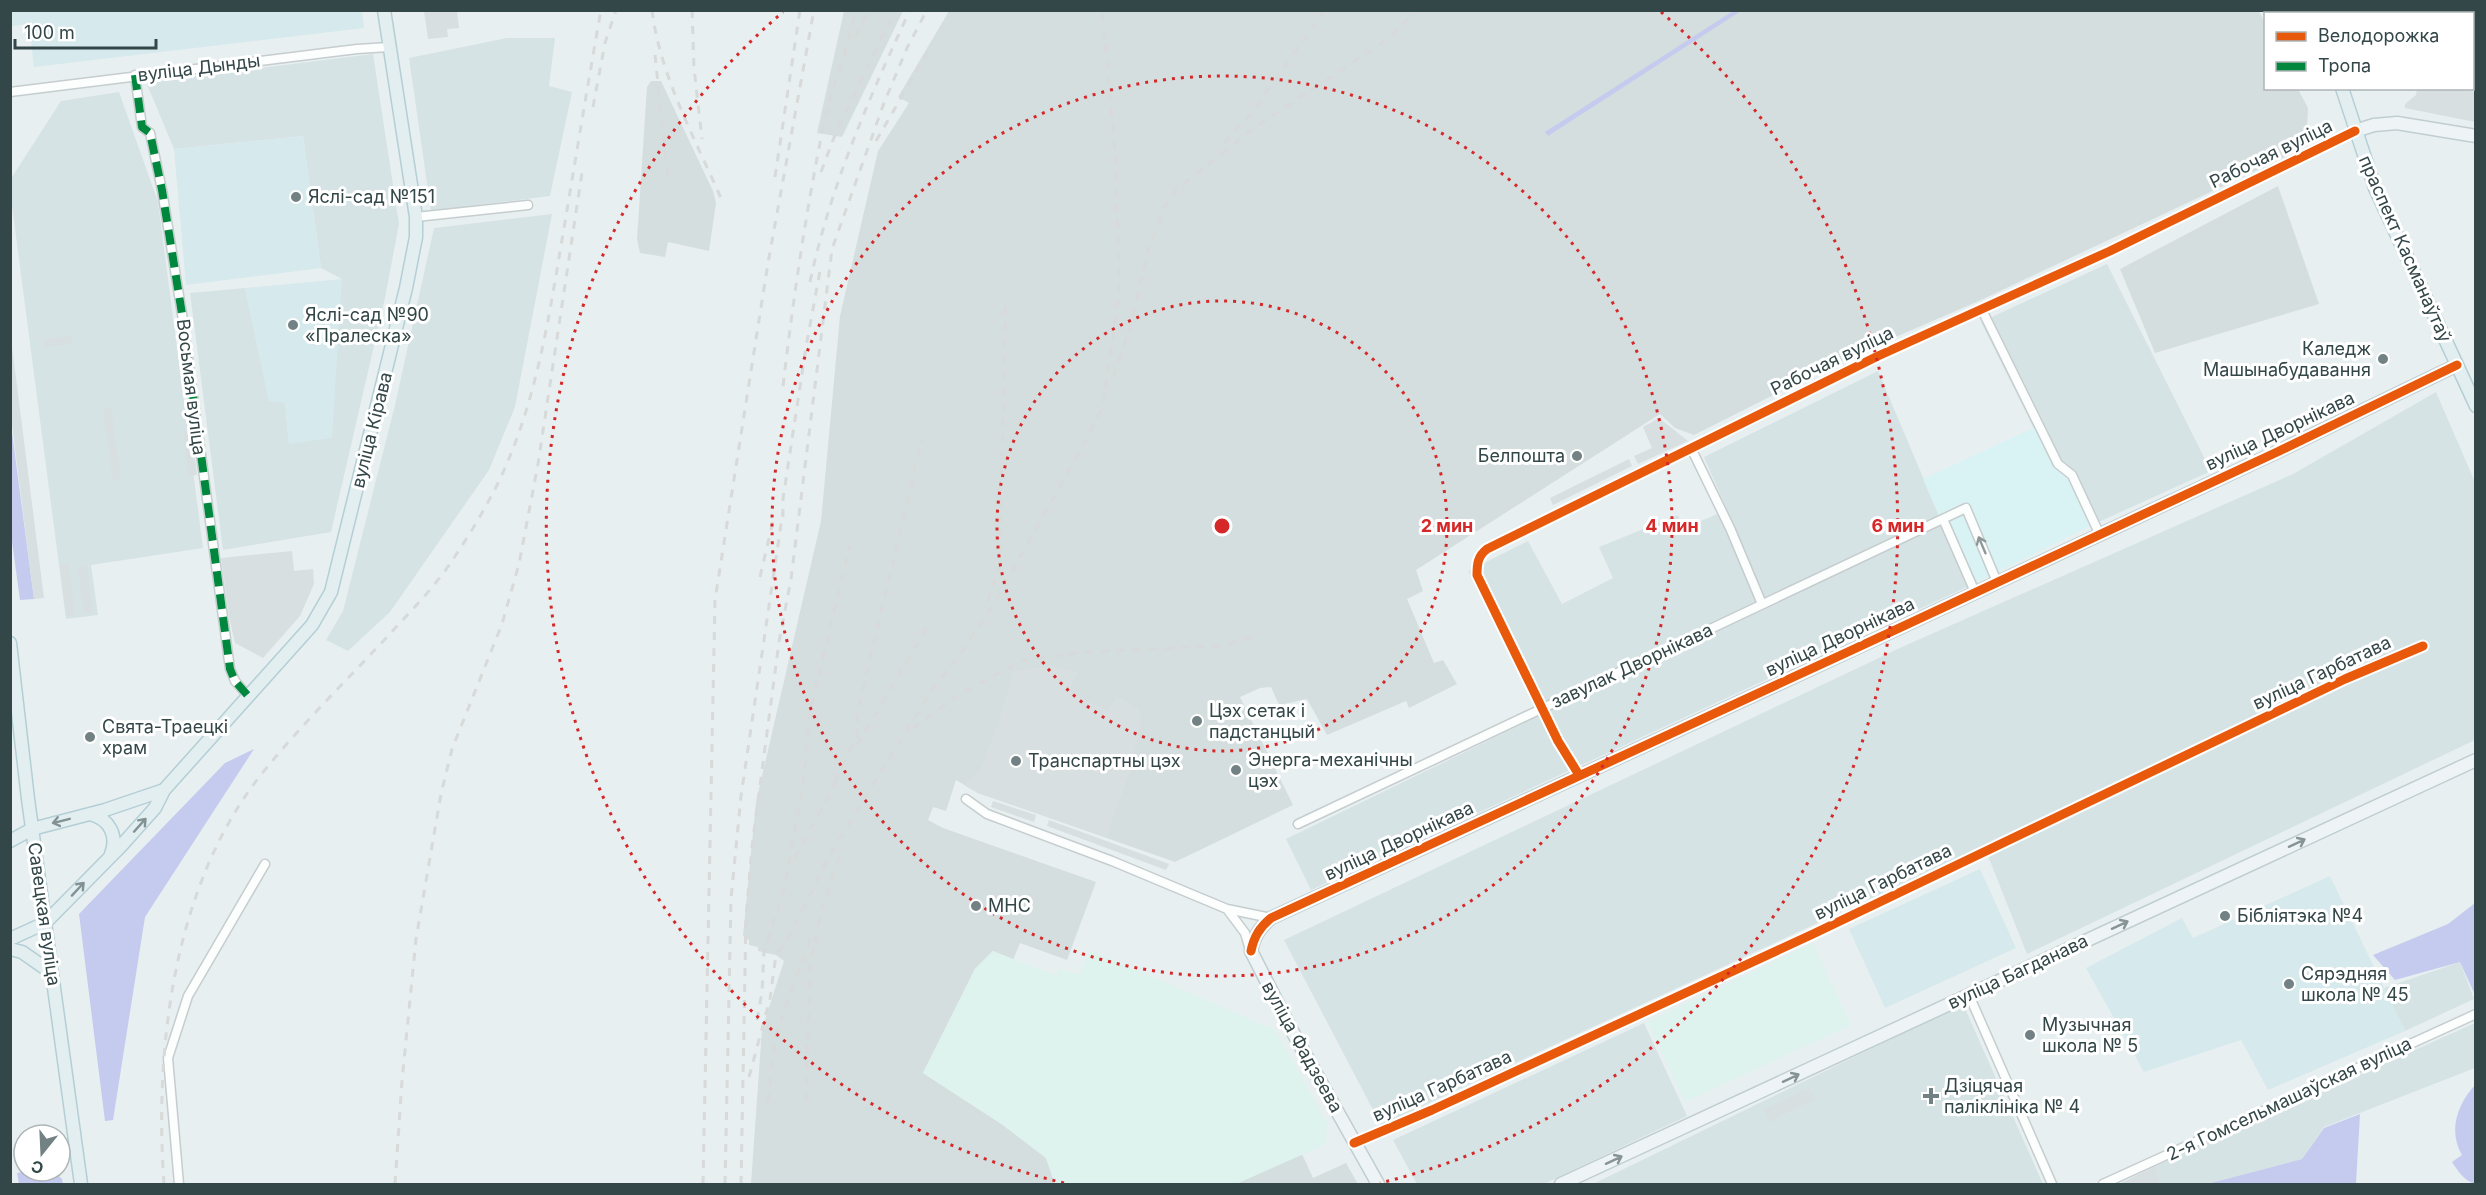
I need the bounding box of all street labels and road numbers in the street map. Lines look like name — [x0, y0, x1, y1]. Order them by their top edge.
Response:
street label: вуліца Дынды — [136, 50, 261, 85]
street label: Рабочая вуліца — [2206, 115, 2336, 192]
street label: праспект Касманаўтаў — [2355, 152, 2456, 345]
street label: Восьмая вуліца — [173, 318, 210, 456]
street label: Рабочая вуліца — [1767, 322, 1897, 399]
street label: вуліца Кірава — [347, 370, 396, 490]
street label: вуліца Дворнікава — [2202, 387, 2358, 474]
street label: вуліца Дворнікава — [1762, 593, 1918, 680]
street label: завулак Дворнікава — [1548, 619, 1716, 712]
street label: вуліца Гарбатава — [2249, 631, 2394, 714]
street label: вуліца Дворнікава — [1321, 797, 1477, 884]
street label: вуліца Гарбатава — [1811, 839, 1955, 924]
street label: Савецкая вуліца — [24, 841, 65, 987]
street label: вуліца Багданава — [1944, 930, 2091, 1013]
street label: вуліца Фадзеева — [1258, 978, 1347, 1116]
street label: 2-я Гомсельмашаўская вуліца — [2163, 1032, 2415, 1165]
street label: вуліца Гарбатава — [1369, 1045, 1515, 1126]

